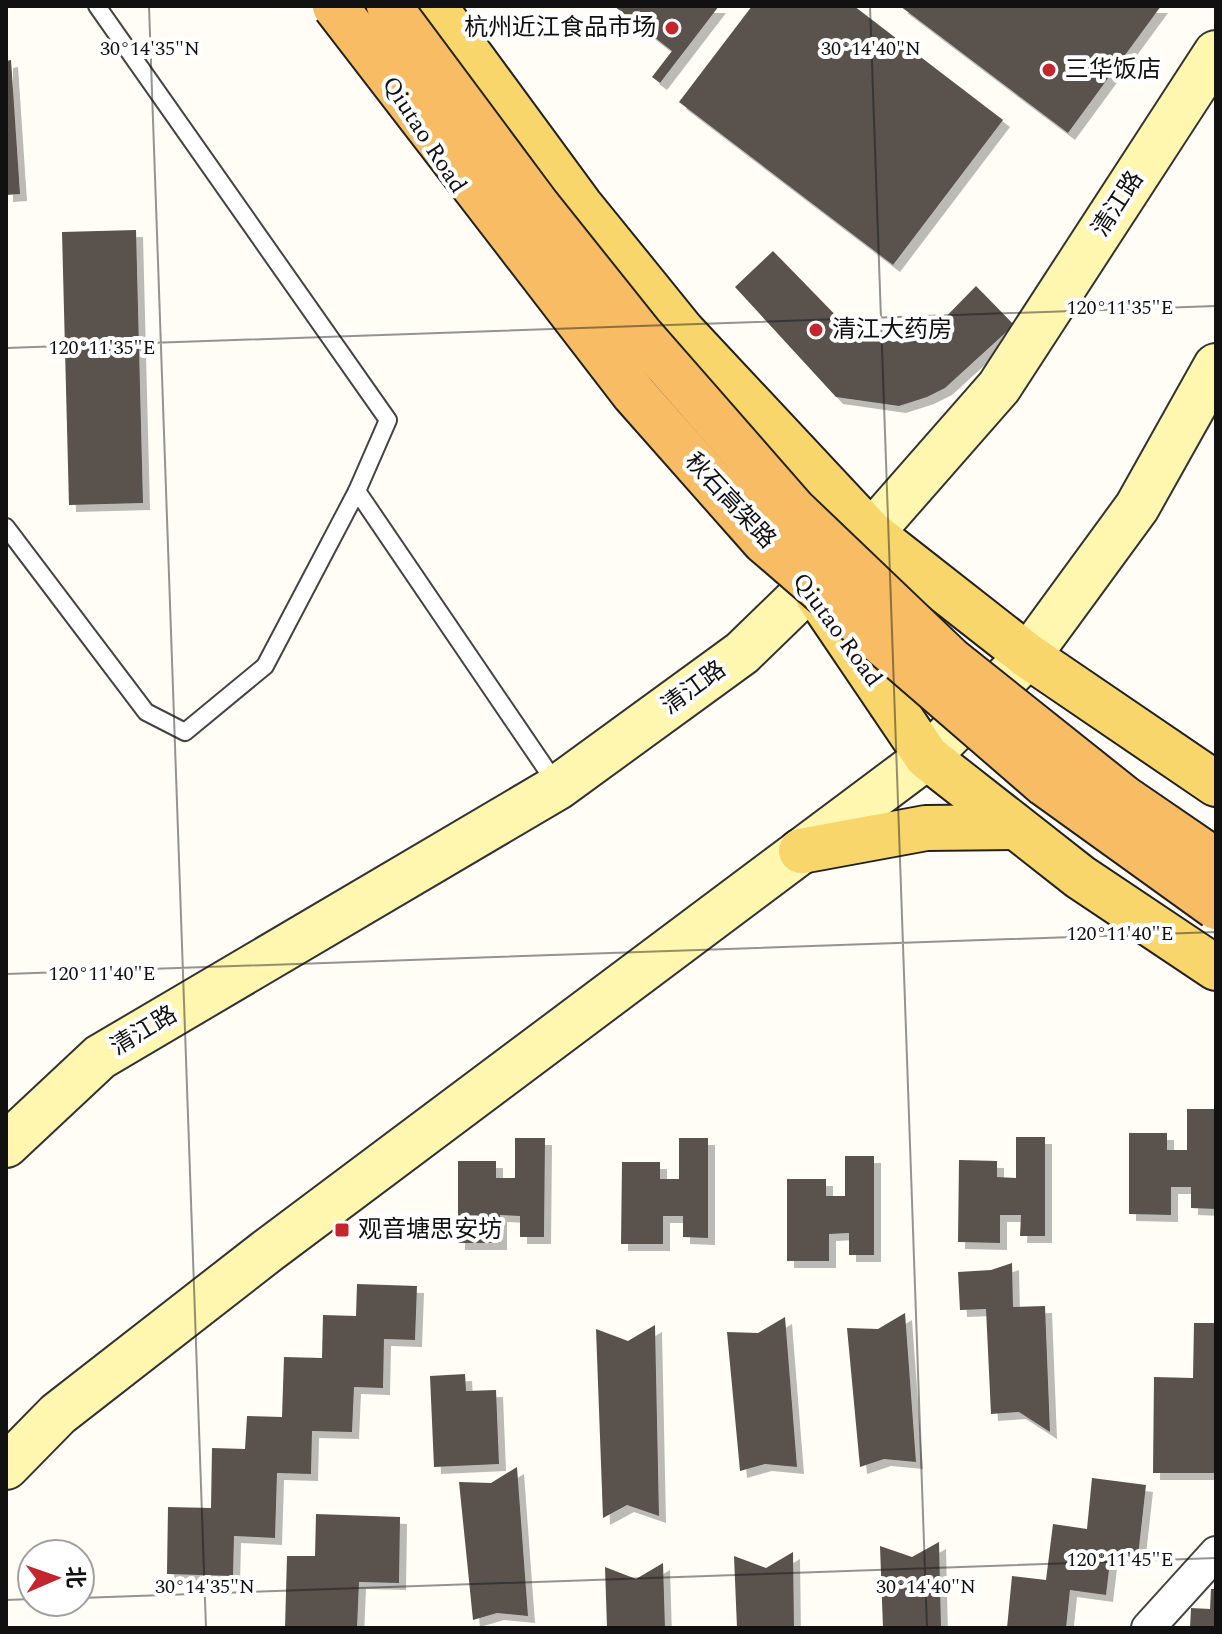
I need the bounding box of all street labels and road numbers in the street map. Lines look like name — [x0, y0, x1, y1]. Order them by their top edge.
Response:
street label: Qiutao Road — [373, 69, 475, 201]
street label: 清江路 — [1083, 164, 1153, 244]
street label: 秋石高架路 — [676, 445, 784, 557]
street label: Qiutao Road — [783, 565, 891, 695]
street label: 清江路 — [654, 652, 734, 724]
street label: 清江路 — [104, 997, 184, 1065]

